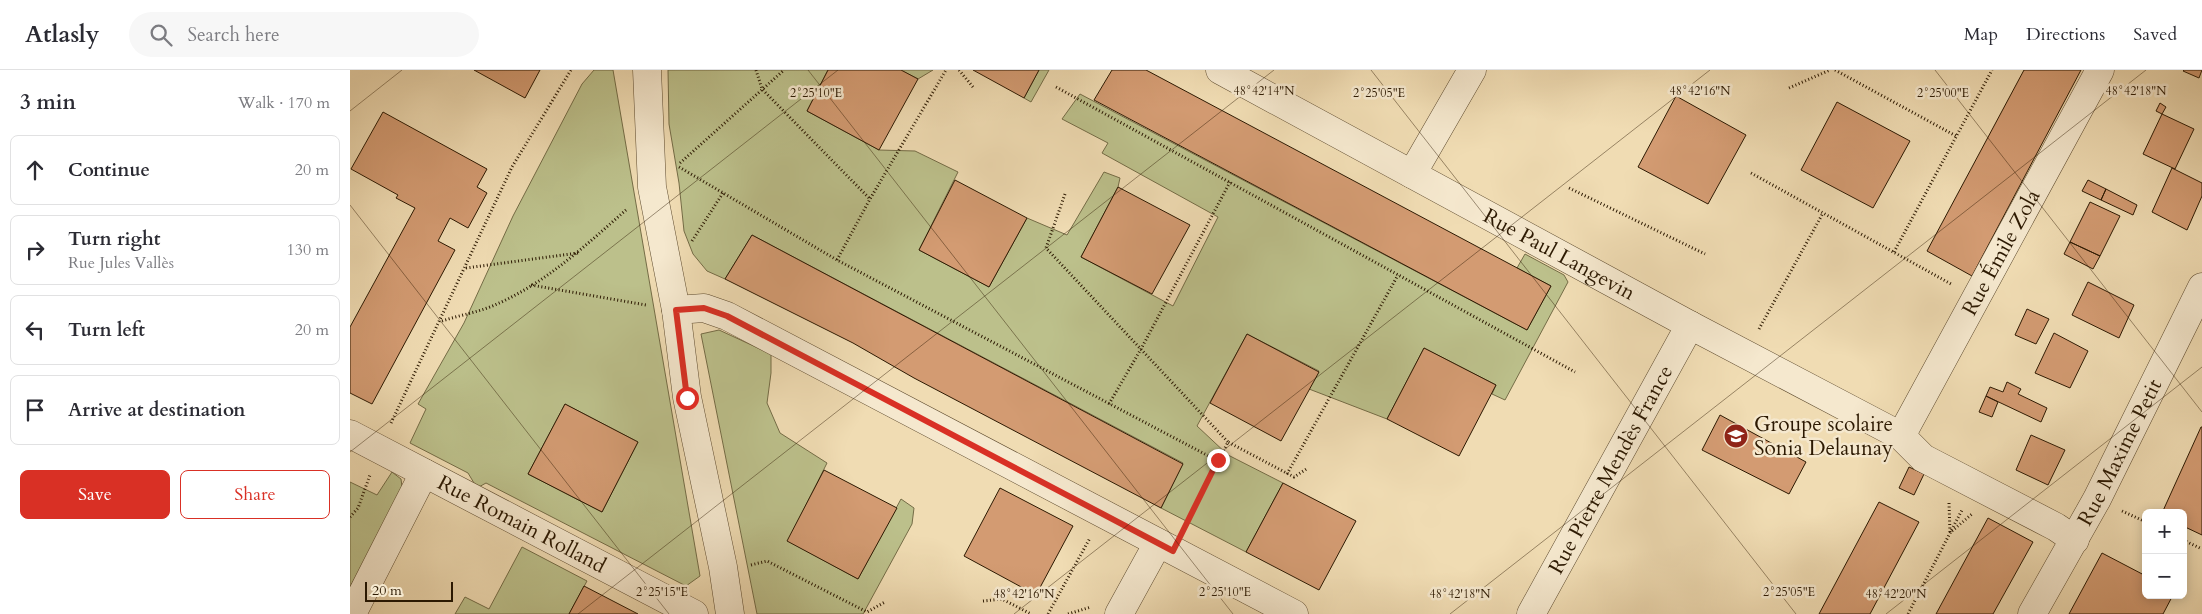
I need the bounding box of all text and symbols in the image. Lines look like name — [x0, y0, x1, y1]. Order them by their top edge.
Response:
search box — [129, 12, 479, 57]
text: Atlasly — [25, 18, 99, 51]
icon: search — [147, 21, 175, 49]
text: Search here — [187, 22, 280, 48]
text: Map — [1964, 22, 1998, 47]
text: Directions — [2026, 22, 2105, 47]
text: Saved — [2133, 22, 2177, 47]
text: 48°42'14"N — [1234, 83, 1295, 99]
text: 48°42'16"N — [1670, 83, 1731, 99]
text: 48°42'18"N — [2106, 83, 2167, 99]
text: 2°25'10"E — [790, 85, 842, 101]
text: 2°25'05"E — [1353, 85, 1405, 101]
text: 2°25'00"E — [1917, 85, 1969, 101]
text: 3 min — [20, 88, 76, 117]
text: Walk · 170 m — [238, 92, 330, 114]
icon: ahead — [21, 156, 49, 184]
text: Continue — [68, 157, 150, 183]
text: 20 m — [295, 159, 329, 181]
street label: Rue Émile Zola — [1955, 184, 2047, 320]
street label: Rue Paul Langevin — [1478, 201, 1640, 307]
text: Turn right — [68, 226, 160, 252]
icon: right — [21, 236, 49, 264]
text: 130 m — [287, 239, 329, 261]
text: Rue Jules Vallès — [68, 252, 174, 274]
icon: left — [21, 316, 49, 344]
text: Turn left — [68, 317, 145, 343]
text: 20 m — [295, 319, 329, 341]
street label: Rue Pierre Mendès France — [1541, 360, 1680, 579]
street label: Rue Maxime Petit — [2070, 374, 2169, 531]
route start — [676, 387, 699, 410]
icon: arrive — [21, 396, 49, 424]
text: Arrive at destination — [68, 397, 245, 423]
place label: Groupe scolaire Sonia Delaunay — [1754, 410, 1893, 463]
school or university icon: Groupe scolaire Sonia Delaunay — [1723, 423, 1749, 449]
route end — [1207, 449, 1230, 472]
street label: Rue Romain Rolland — [433, 468, 611, 580]
button: Save — [20, 470, 170, 519]
button: Share — [180, 470, 330, 519]
map controls — [2142, 509, 2187, 599]
button: + — [2142, 509, 2187, 554]
button: − — [2142, 554, 2187, 599]
scale bar — [365, 579, 452, 602]
text: 20 m — [372, 581, 402, 600]
text: 2°25'15"E — [636, 584, 688, 600]
text: 2°25'10"E — [1199, 584, 1251, 600]
text: 2°25'05"E — [1763, 584, 1815, 600]
text: 48°42'16"N — [994, 586, 1055, 602]
text: 48°42'18"N — [1430, 586, 1491, 602]
text: 48°42'20"N — [1866, 586, 1927, 602]

